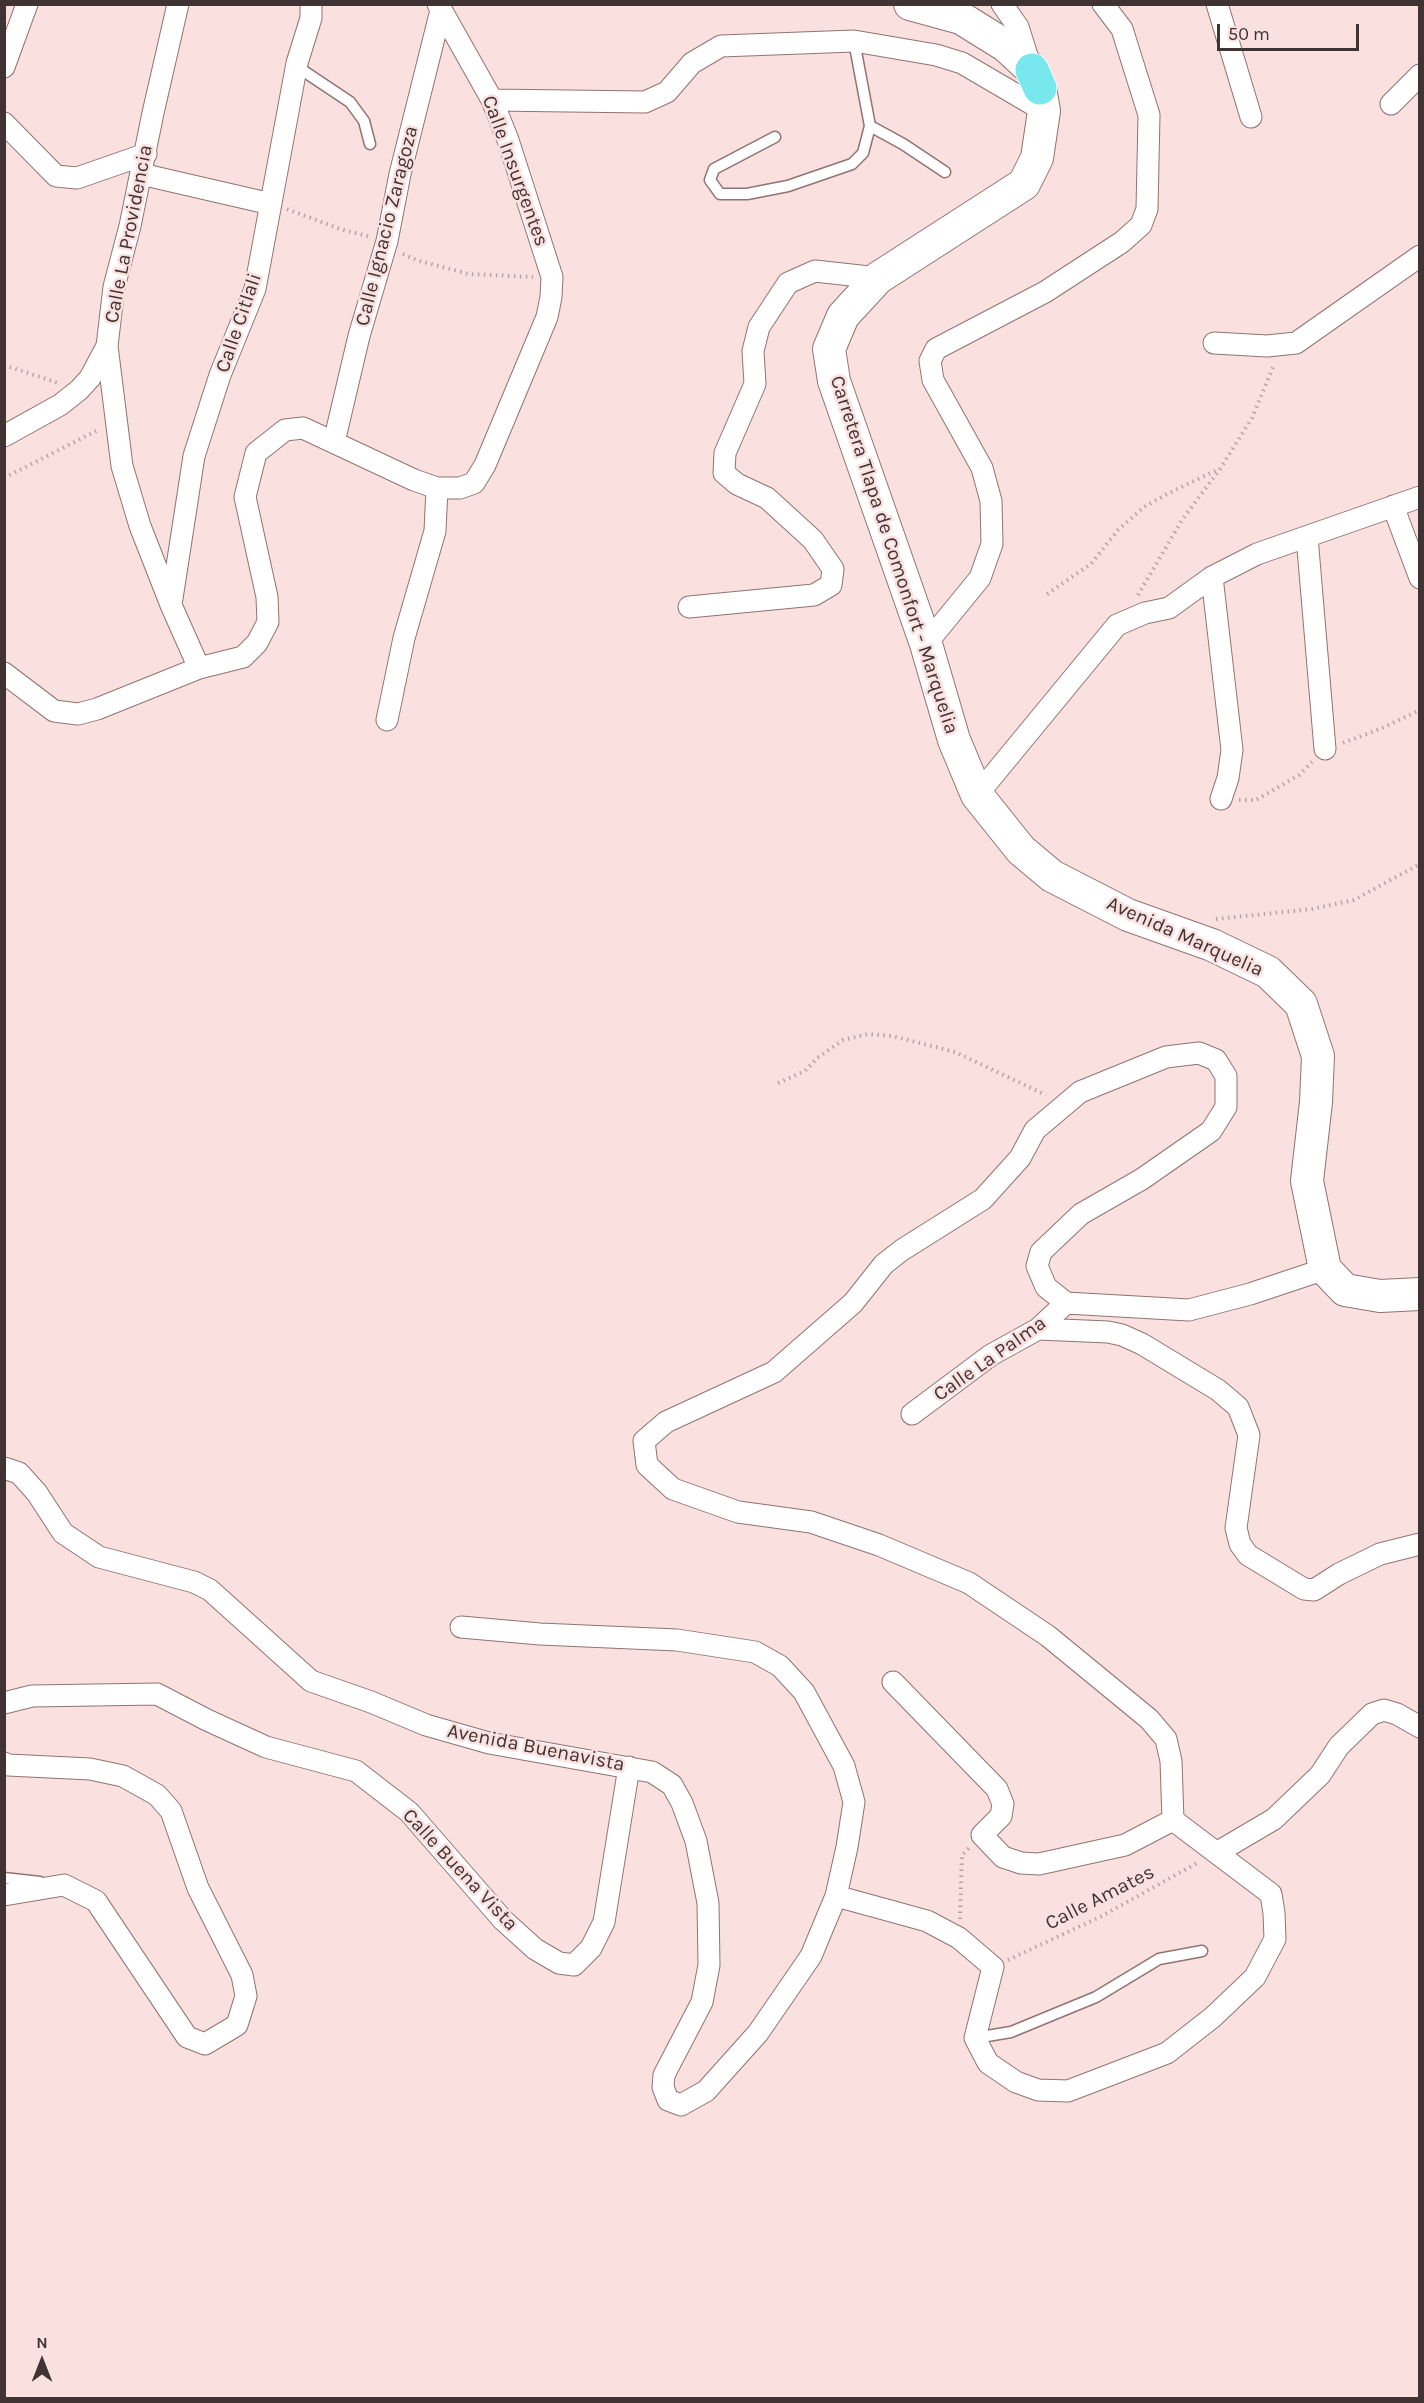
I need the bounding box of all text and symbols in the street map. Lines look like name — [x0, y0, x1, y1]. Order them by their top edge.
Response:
scale bar — [1220, 12, 1362, 50]
text: 50 m — [1228, 23, 1270, 45]
street label: Calle Insurgentes — [477, 92, 553, 250]
street label: Calle Ignacio Zaragoza — [351, 124, 423, 328]
street label: Calle La Providencia — [100, 143, 158, 325]
street label: Calle Citlali — [211, 270, 267, 376]
street label: Carretera Tlapa de Comonfort - Marquelia — [825, 373, 963, 737]
street label: Avenida Marquelia — [1103, 892, 1267, 982]
street label: Calle La Palma — [929, 1311, 1051, 1407]
street label: Avenida Buenavista — [445, 1719, 627, 1777]
street label: Calle Buena Vista — [397, 1804, 523, 1936]
street label: Calle Amates — [1042, 1860, 1158, 1936]
north arrow — [12, 2331, 72, 2391]
text: N — [36, 2333, 48, 2352]

